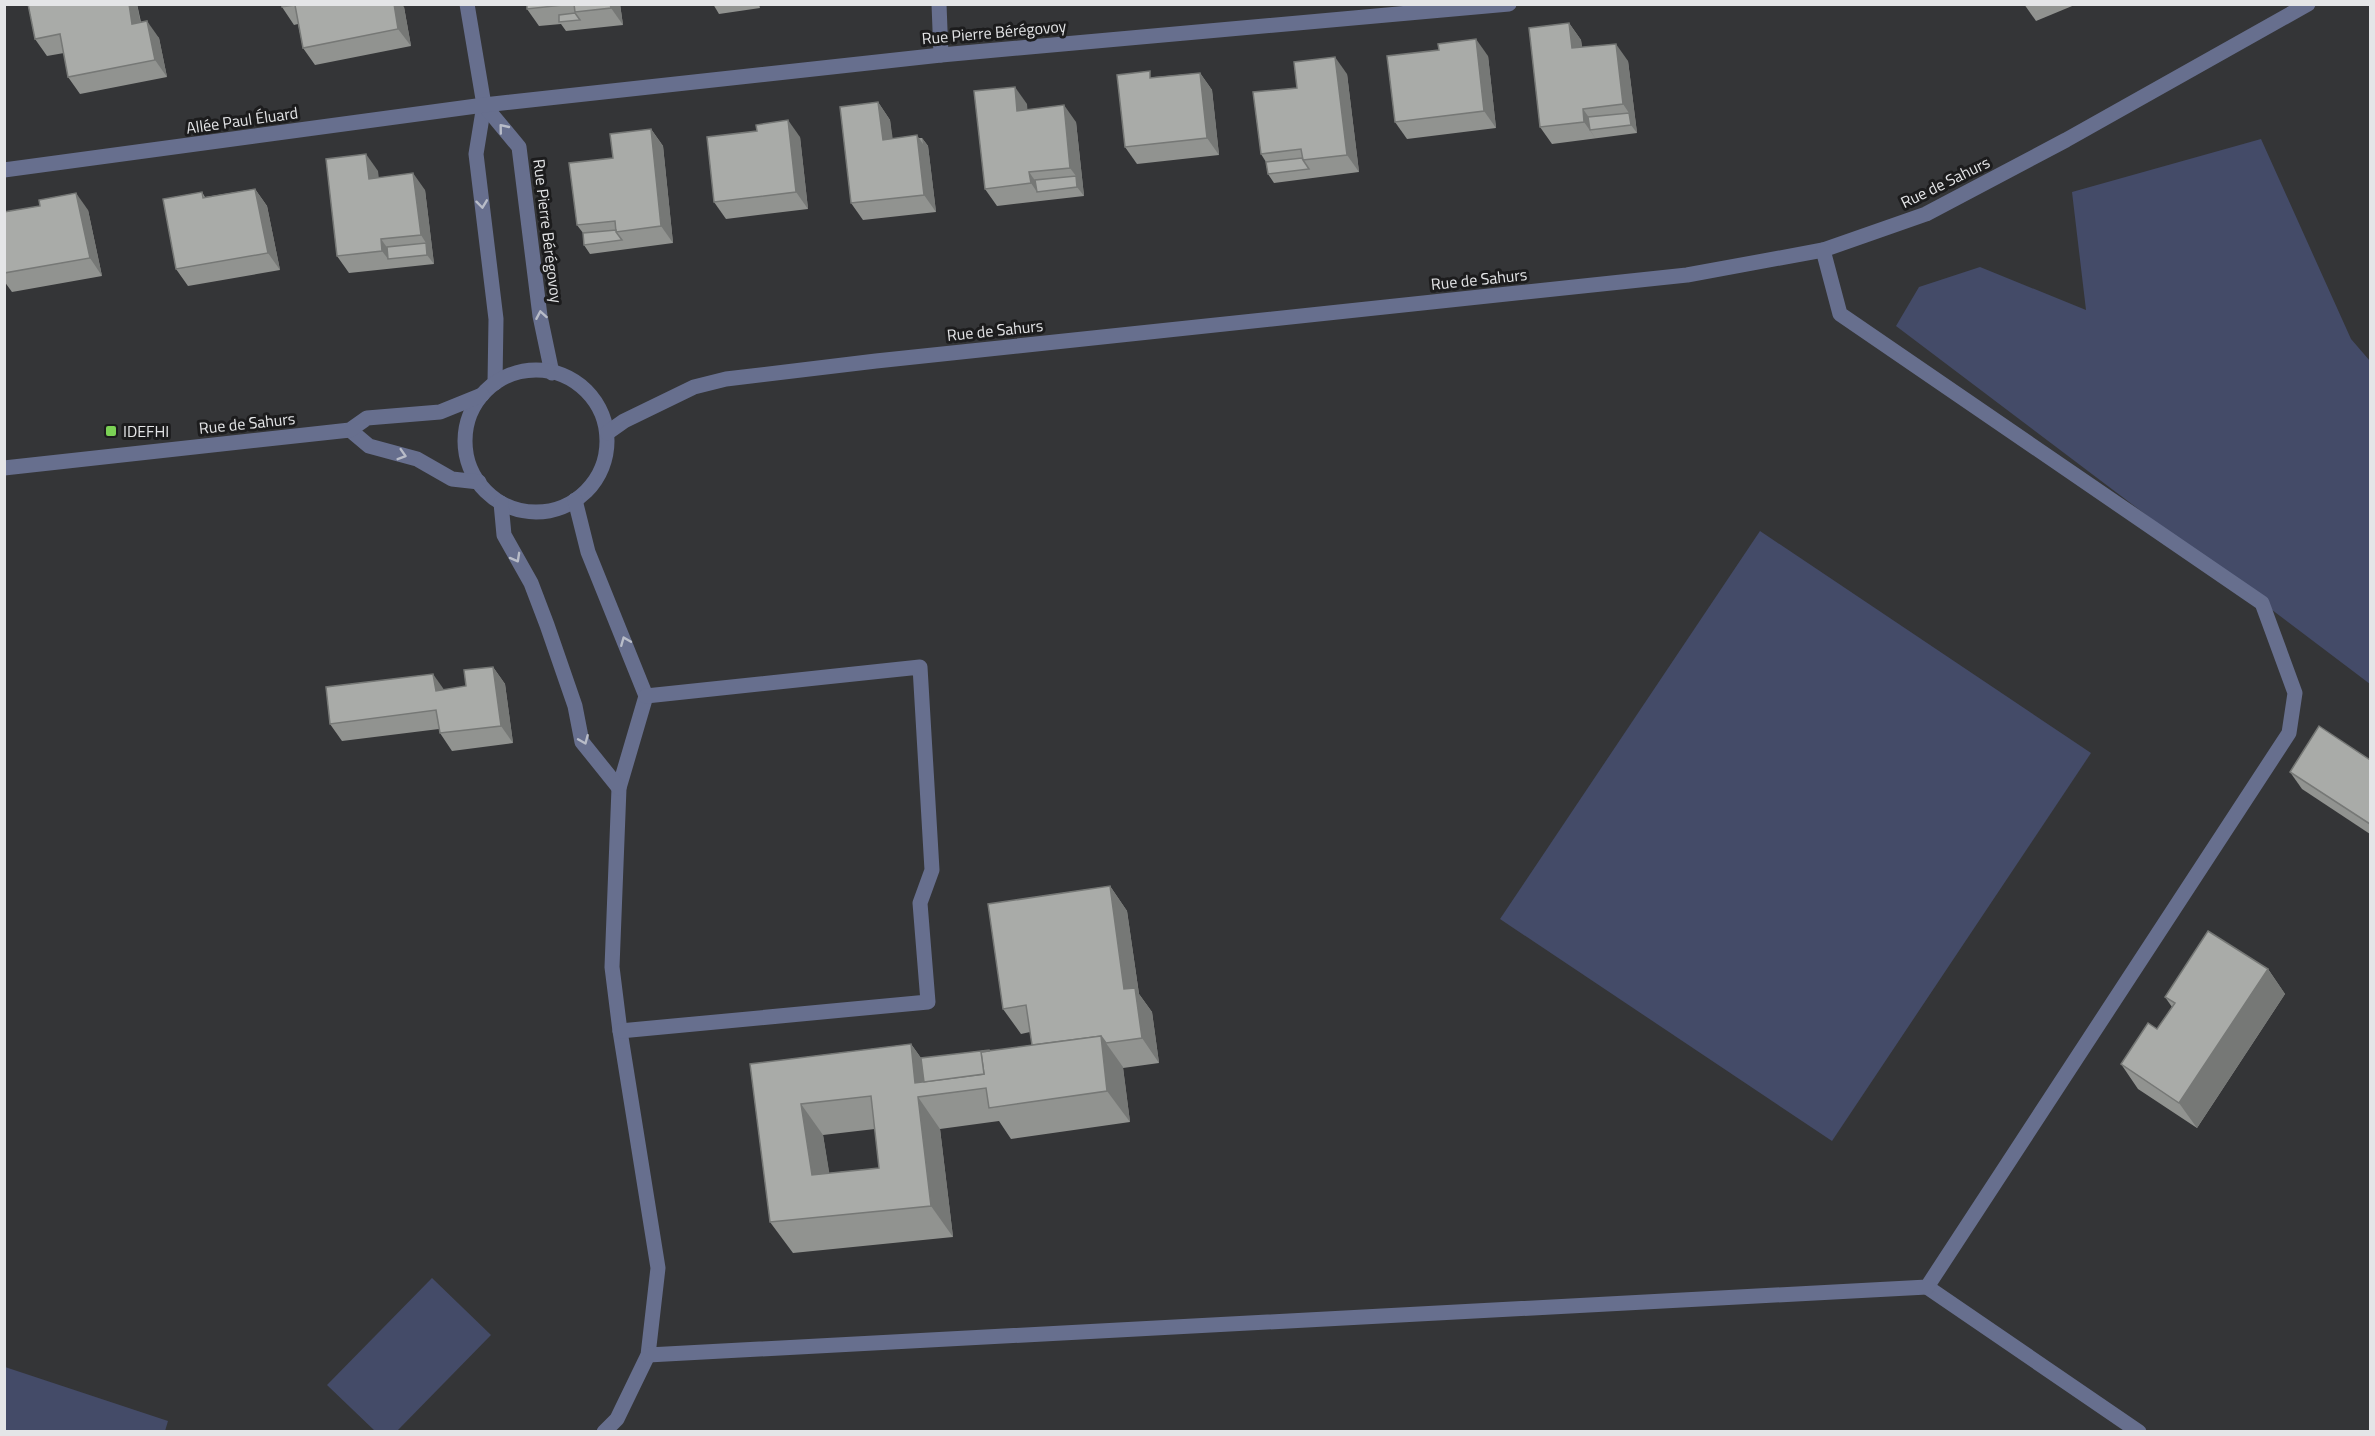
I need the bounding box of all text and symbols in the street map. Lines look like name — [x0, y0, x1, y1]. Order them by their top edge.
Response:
street label: Rue Pierre Bérégovoy — [921, 14, 1068, 50]
street label: Allée Paul Éluard — [185, 100, 299, 140]
one-way arrow — [499, 123, 510, 134]
street label: Rue de Sahurs — [1896, 150, 1994, 214]
street label: Rue Pierre Bérégovoy — [527, 158, 569, 305]
one-way arrow — [475, 200, 488, 209]
street label: Rue de Sahurs — [1430, 262, 1528, 296]
one-way arrow — [535, 311, 548, 321]
street label: Rue de Sahurs — [946, 313, 1044, 347]
street label: Rue de Sahurs — [198, 406, 296, 440]
place label: IDEFHI — [123, 419, 169, 443]
marker: IDEFHI — [104, 424, 118, 438]
one-way arrow — [396, 448, 406, 460]
one-way arrow — [509, 552, 520, 562]
one-way arrow — [620, 637, 632, 648]
one-way arrow — [577, 733, 589, 744]

